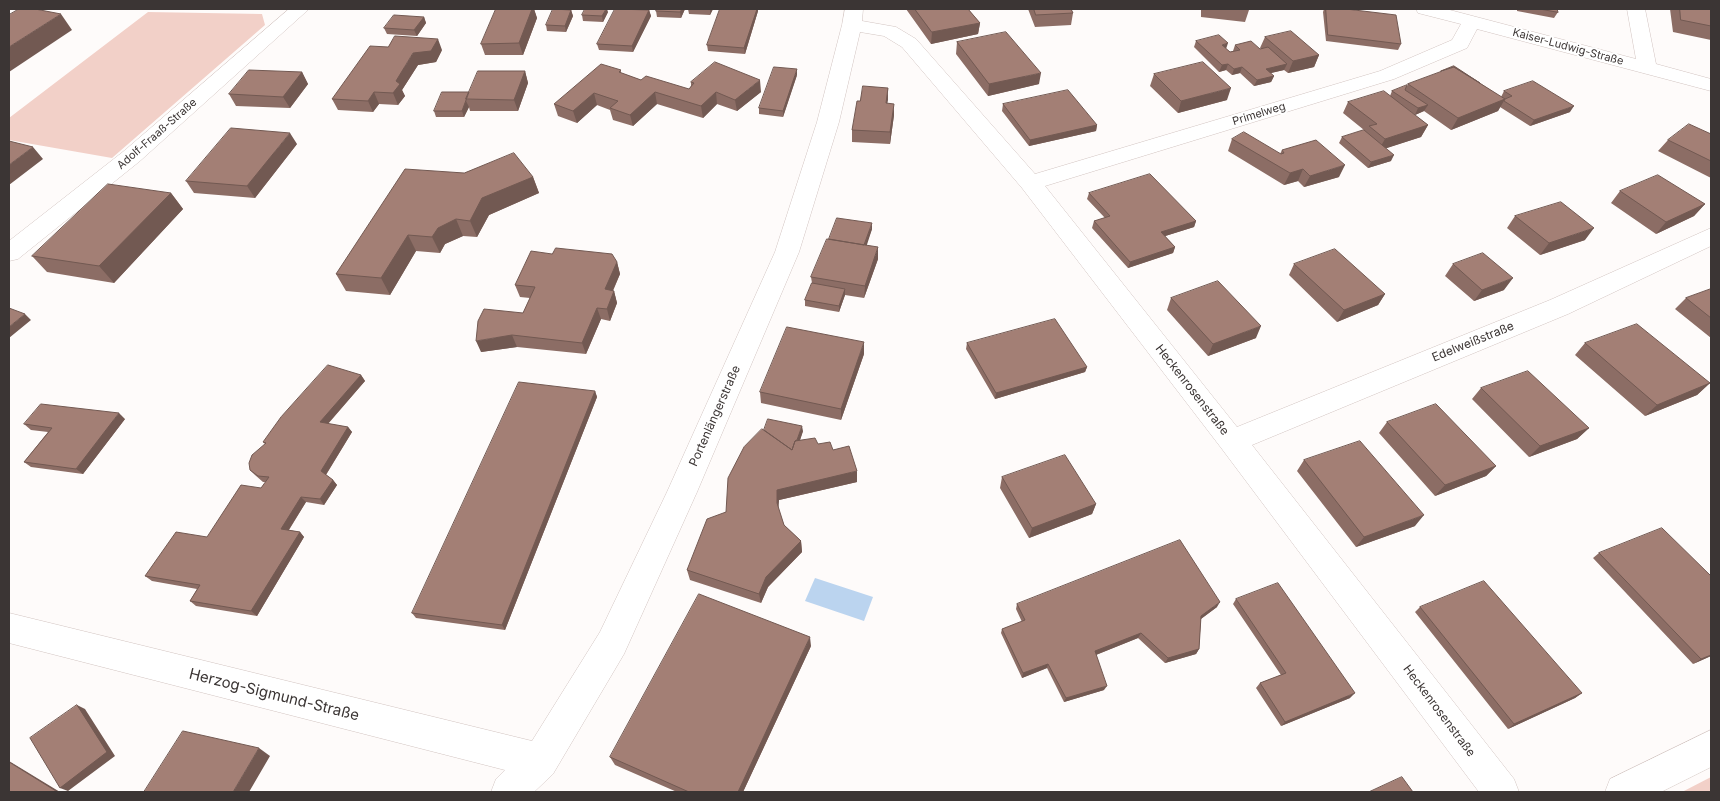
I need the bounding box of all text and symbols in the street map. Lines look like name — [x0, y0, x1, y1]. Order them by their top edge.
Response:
street label: Kaiser-Ludwig-Straße — [1511, 26, 1625, 68]
street label: Adolf-Fraaß-Straße — [115, 96, 199, 172]
street label: Primelweg — [1231, 100, 1287, 128]
street label: Edelweißstraße — [1430, 319, 1516, 365]
street label: Heckenrosenstraße — [1152, 342, 1232, 438]
street label: Portenlängerstraße — [686, 363, 744, 469]
street label: Heckenrosenstraße — [1400, 662, 1478, 760]
street label: Herzog-Sigmund-Straße — [187, 665, 361, 725]

